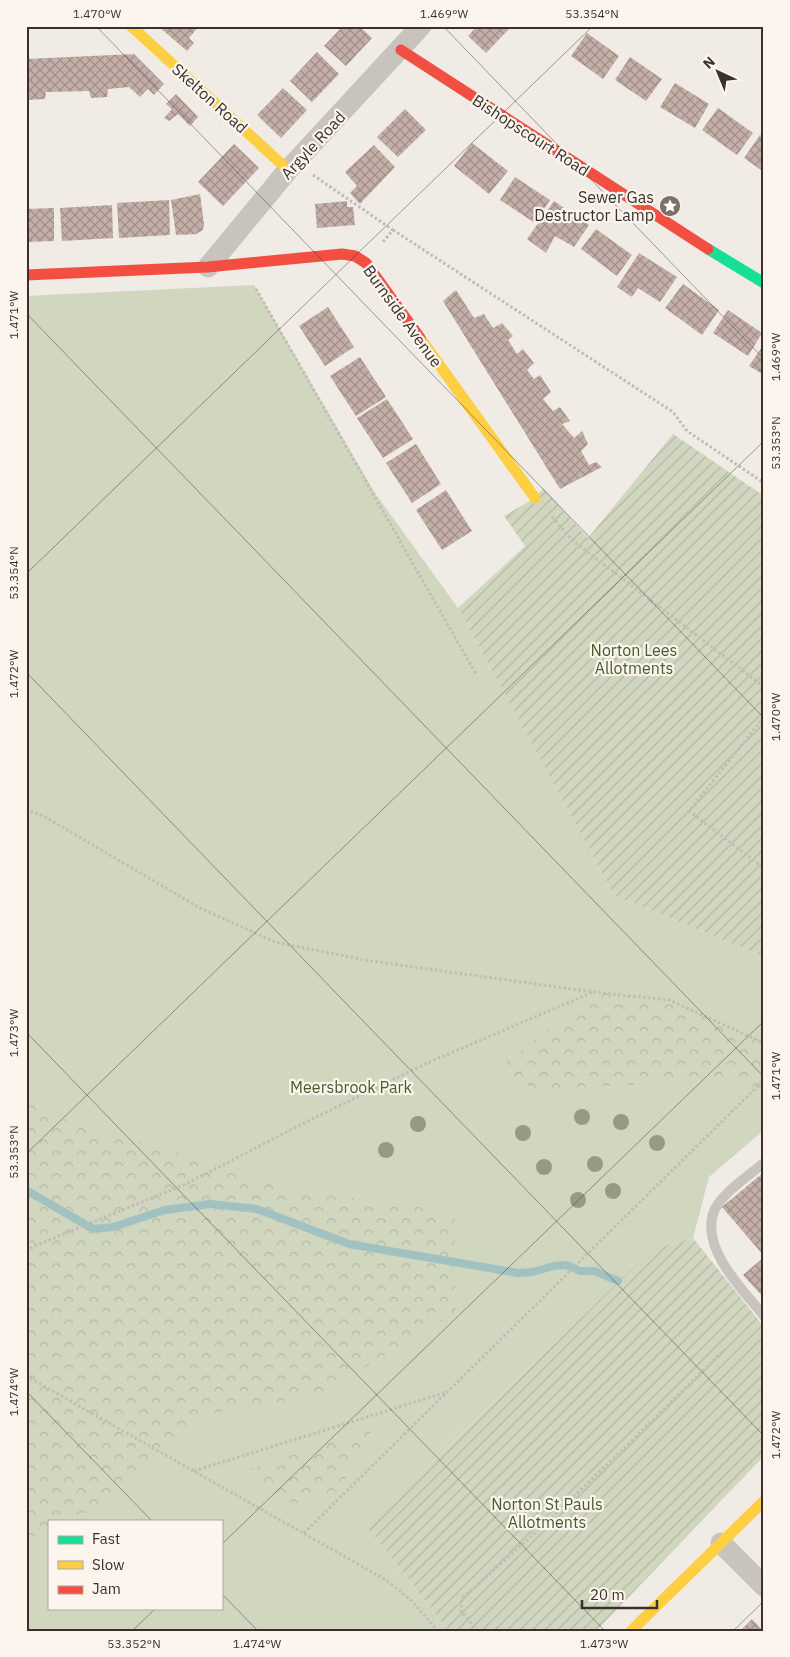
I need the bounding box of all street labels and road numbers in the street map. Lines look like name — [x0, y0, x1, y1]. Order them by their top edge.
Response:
street label: Skelton Road — [168, 59, 252, 137]
street label: Bishopscourt Road — [469, 90, 593, 180]
street label: Argyle Road — [276, 107, 350, 183]
street label: Burnside Avenue — [359, 261, 447, 371]

